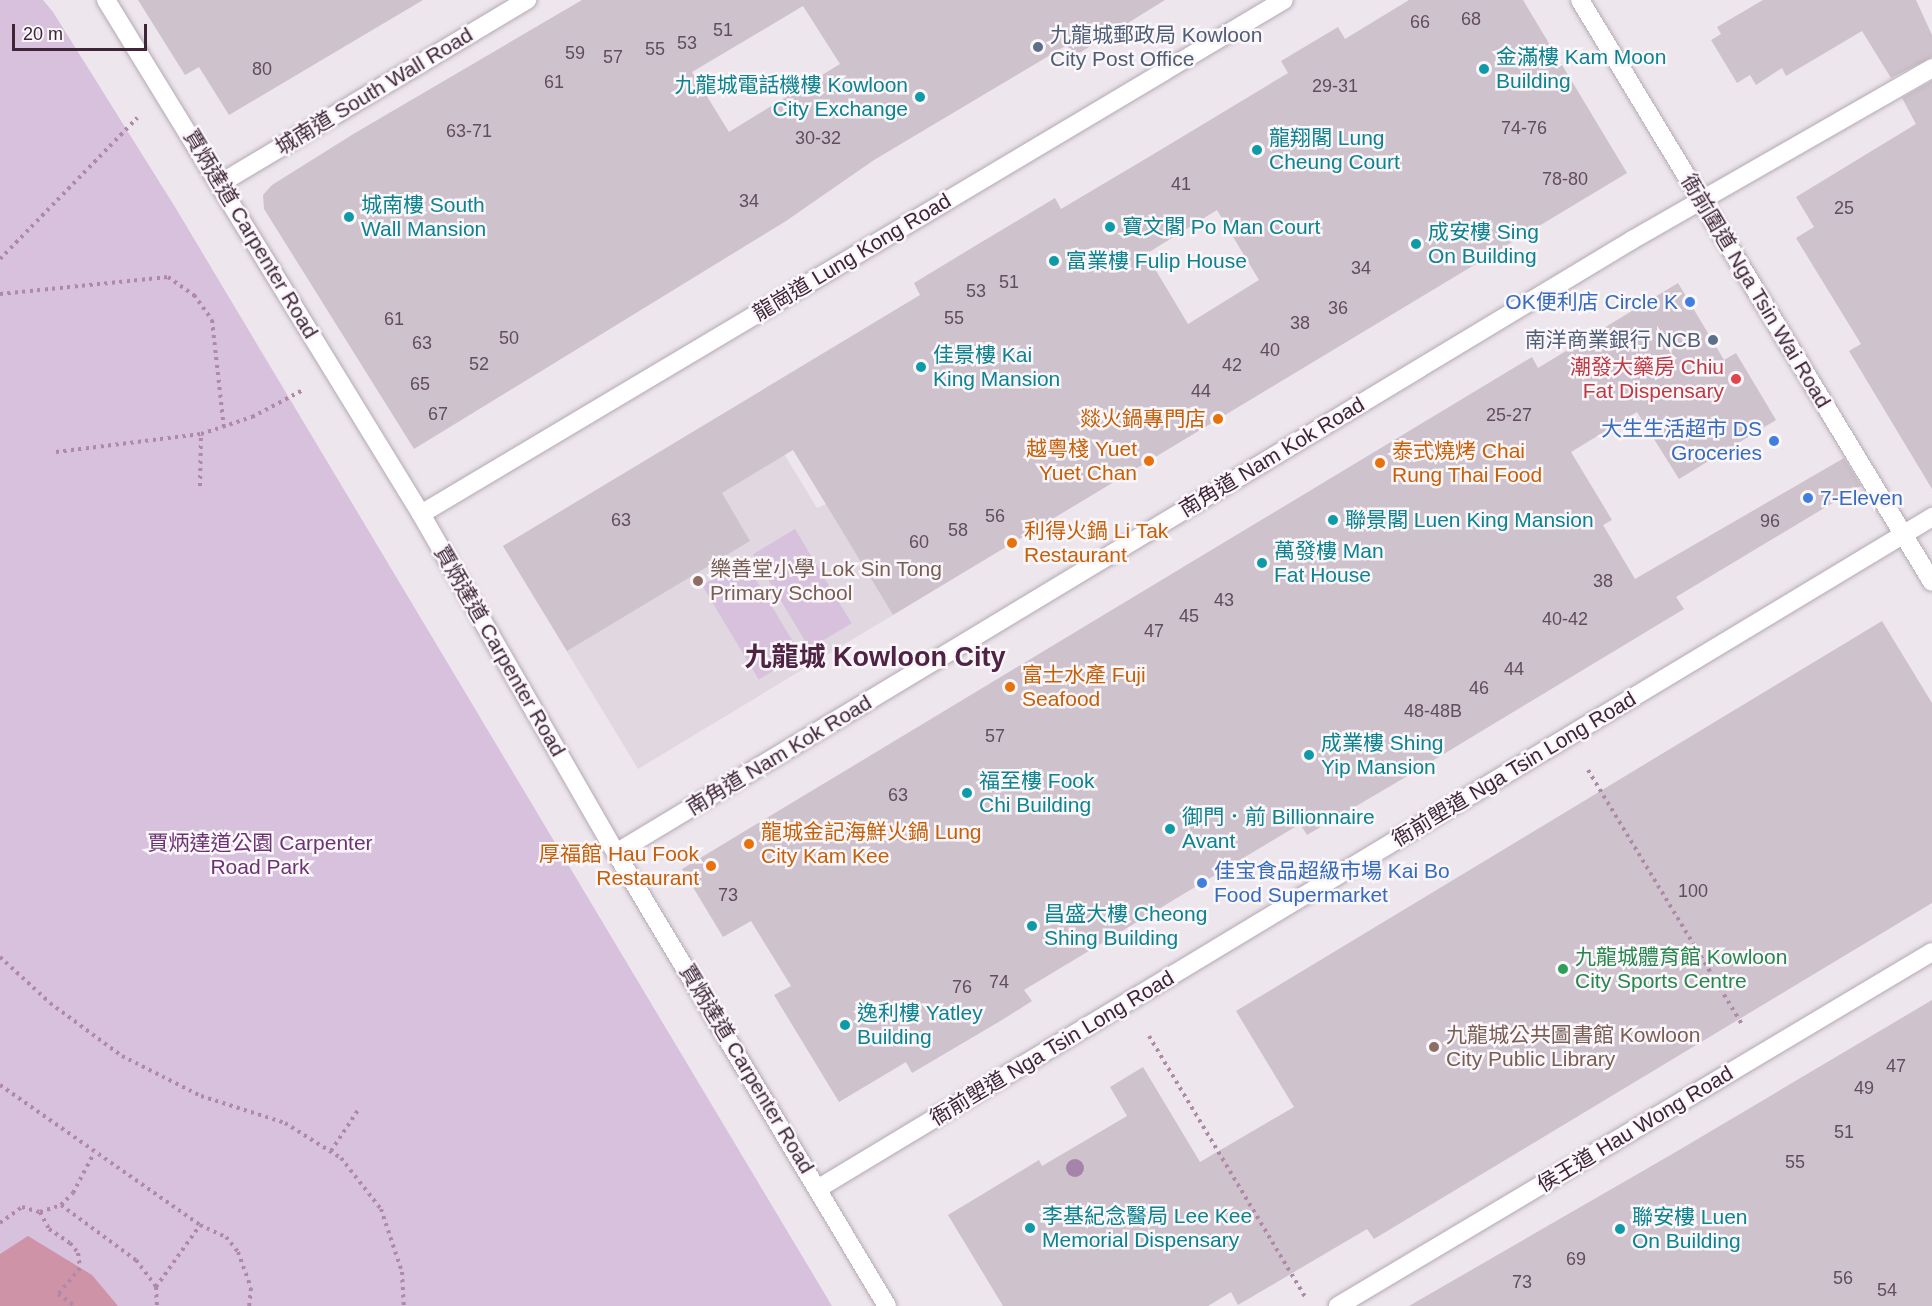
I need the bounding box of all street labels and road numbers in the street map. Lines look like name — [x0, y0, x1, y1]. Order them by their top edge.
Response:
street label: 城南道 South Wall Road — [271, 22, 477, 160]
street label: 賈炳達道 Carpenter Road — [179, 125, 323, 343]
street label: 衙前圍道 Nga Tsin Wai Road — [1676, 169, 1836, 413]
street label: 龍崗道 Lung Kong Road — [748, 188, 956, 326]
street label: 南角道 Nam Kok Road — [1175, 392, 1369, 522]
street label: 賈炳達道 Carpenter Road — [429, 541, 571, 761]
street label: 衙前塱道 Nga Tsin Long Road — [1387, 686, 1641, 852]
street label: 南角道 Nam Kok Road — [682, 690, 876, 820]
street label: 賈炳達道 Carpenter Road — [675, 960, 819, 1178]
street label: 衙前塱道 Nga Tsin Long Road — [925, 965, 1179, 1131]
street label: 侯王道 Hau Wong Road — [1533, 1061, 1737, 1197]

